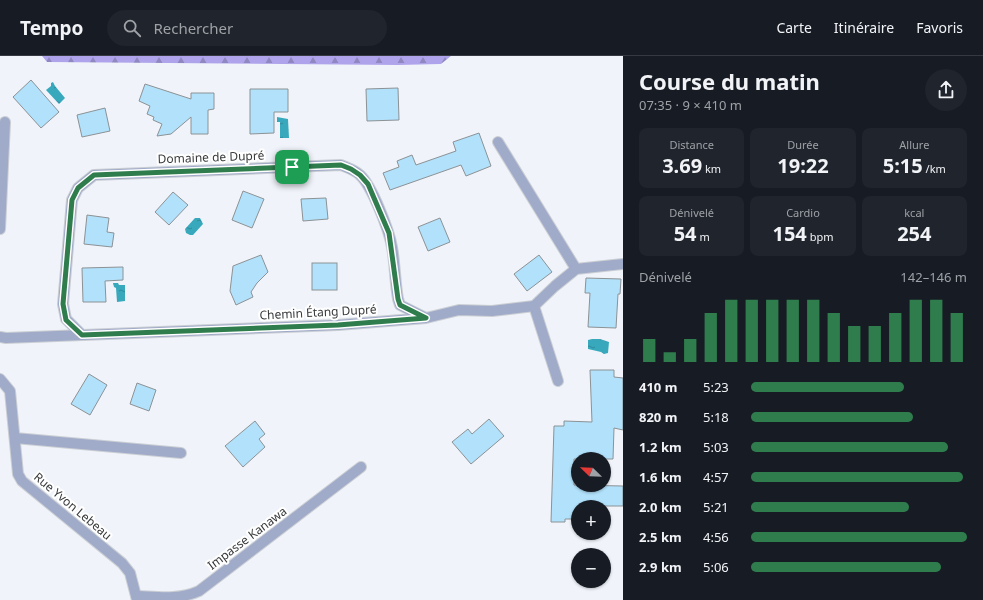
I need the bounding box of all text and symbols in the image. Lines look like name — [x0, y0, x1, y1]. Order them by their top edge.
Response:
search box — [107, 10, 387, 46]
text: Tempo — [20, 15, 83, 41]
icon: search — [121, 17, 143, 39]
text: Rechercher — [153, 18, 233, 38]
text: Carte — [776, 18, 812, 37]
text: Itinéraire — [834, 18, 894, 37]
text: Favoris — [916, 18, 963, 37]
text: Course du matin — [639, 66, 820, 96]
button: share — [925, 69, 967, 111]
text: 07:35 · 9 × 410 m — [639, 96, 742, 114]
text: Distance — [669, 137, 714, 152]
text: Durée — [787, 137, 819, 152]
text: Allure — [899, 137, 929, 152]
street label: Domaine de Dupré — [157, 147, 265, 167]
pin — [275, 150, 309, 184]
text: 3.69 — [662, 152, 702, 179]
text: 19:22 — [777, 152, 829, 179]
text: 5:15 — [883, 152, 923, 179]
icon: arrive — [281, 156, 303, 178]
text: km — [702, 161, 721, 176]
text: /km — [923, 161, 946, 176]
text: Dénivelé — [669, 205, 714, 220]
text: Cardio — [786, 205, 820, 220]
text: kcal — [904, 205, 924, 220]
text: 54 — [674, 220, 697, 247]
text: 154 — [772, 220, 807, 247]
text: 254 — [897, 220, 931, 247]
text: m — [697, 229, 710, 244]
text: bpm — [807, 229, 834, 244]
text: Dénivelé — [639, 268, 692, 286]
text: 142–146 m — [900, 268, 967, 286]
street label: Chemin Étang Dupré — [259, 300, 377, 324]
text: 410 m — [639, 378, 677, 396]
text: 5:23 — [703, 378, 729, 396]
text: 820 m — [639, 408, 677, 426]
text: 5:18 — [703, 408, 729, 426]
text: 1.2 km — [639, 438, 682, 456]
text: 5:03 — [703, 438, 729, 456]
north arrow — [571, 452, 611, 492]
map controls — [571, 452, 611, 588]
street label: Rue Yvon Lebeau — [30, 468, 116, 544]
text: 1.6 km — [639, 468, 682, 486]
text: 4:57 — [703, 468, 729, 486]
text: 2.0 km — [639, 498, 682, 516]
text: 5:21 — [703, 498, 729, 516]
button: + — [571, 500, 611, 540]
street label: Impasse Kanawa — [204, 503, 290, 573]
text: 2.5 km — [639, 528, 682, 546]
text: 4:56 — [703, 528, 729, 546]
button: − — [571, 548, 611, 588]
text: 2.9 km — [639, 558, 682, 576]
text: 5:06 — [703, 558, 729, 576]

